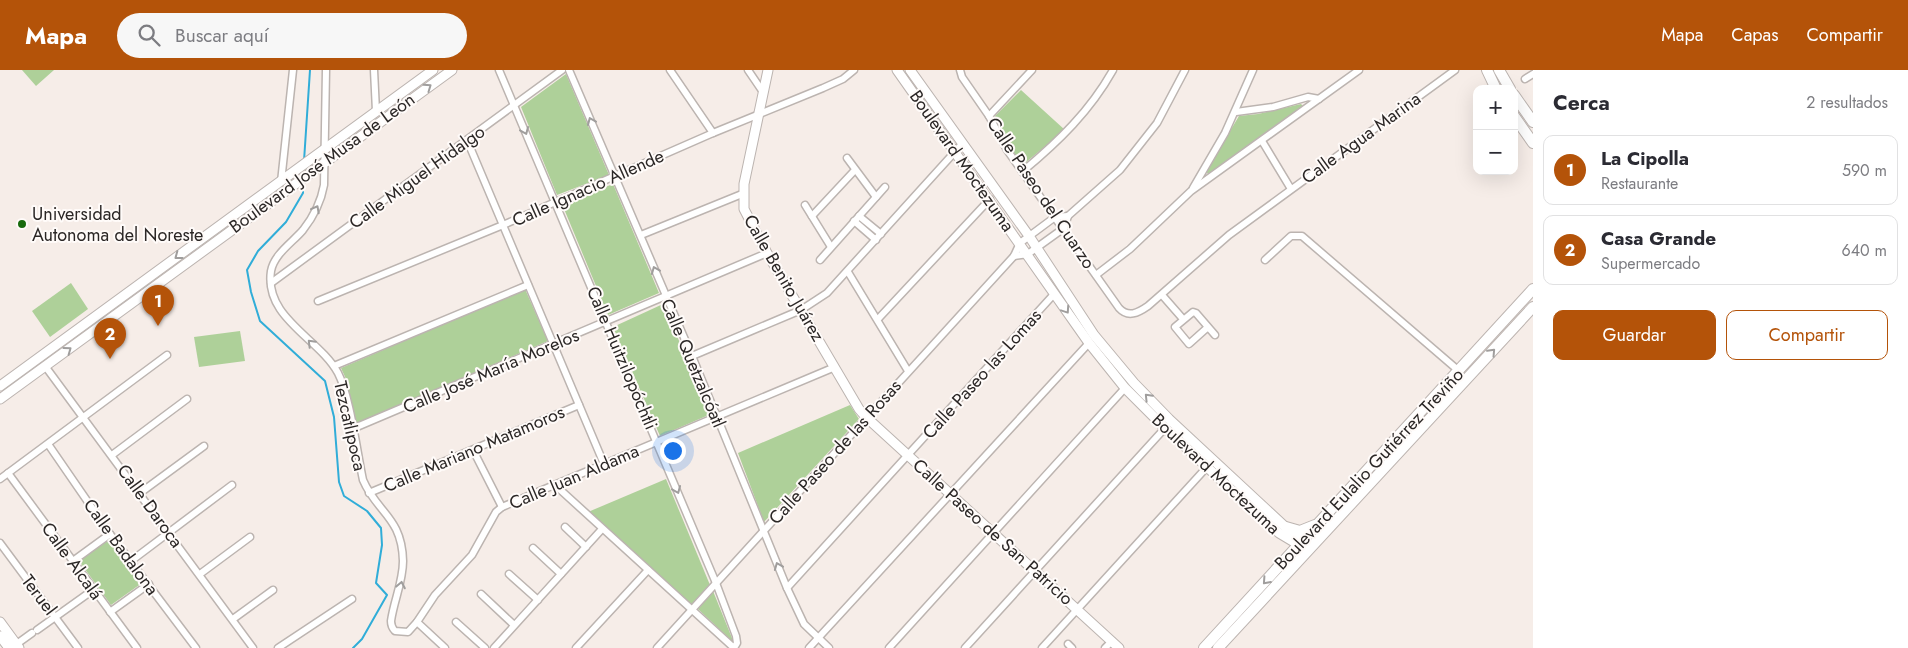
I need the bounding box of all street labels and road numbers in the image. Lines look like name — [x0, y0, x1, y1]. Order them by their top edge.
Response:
street label: Boulevard Moctezuma — [903, 85, 1021, 237]
street label: Calle Agua Marina — [1296, 86, 1426, 190]
street label: Boulevard José Musa de León — [224, 87, 420, 239]
street label: Calle Paseo del Cuarzo — [981, 112, 1102, 274]
street label: Calle Miguel Hidalgo — [344, 119, 490, 235]
street label: Calle Ignacio Allende — [508, 143, 668, 233]
street label: Calle Benito Juárez — [737, 210, 831, 347]
street label: Calle Huitzilopóchtli — [580, 282, 664, 434]
street label: Calle Quetzalcóatl — [654, 294, 732, 432]
street label: Calle Paseo las Lomas — [916, 303, 1048, 445]
street label: Calle José María Morelos — [399, 322, 583, 420]
street label: Boulevard Eulalio Gutiérrez Treviño — [1268, 362, 1470, 576]
street label: Calle Paseo de las Rosas — [763, 374, 907, 530]
street label: Tezcatlipoca — [327, 379, 373, 473]
street label: Calle Mariano Matamoros — [379, 399, 569, 499]
street label: Boulevard Moctezuma — [1146, 407, 1286, 541]
street label: Calle Juan Aldama — [505, 438, 643, 516]
street label: Calle Paseo de San Patricio — [907, 453, 1079, 611]
street label: Calle Daroca — [111, 459, 189, 553]
street label: Calle Badalona — [77, 493, 165, 601]
street label: Calle Alcalá — [35, 517, 109, 605]
street label: Teruel — [15, 569, 63, 621]

